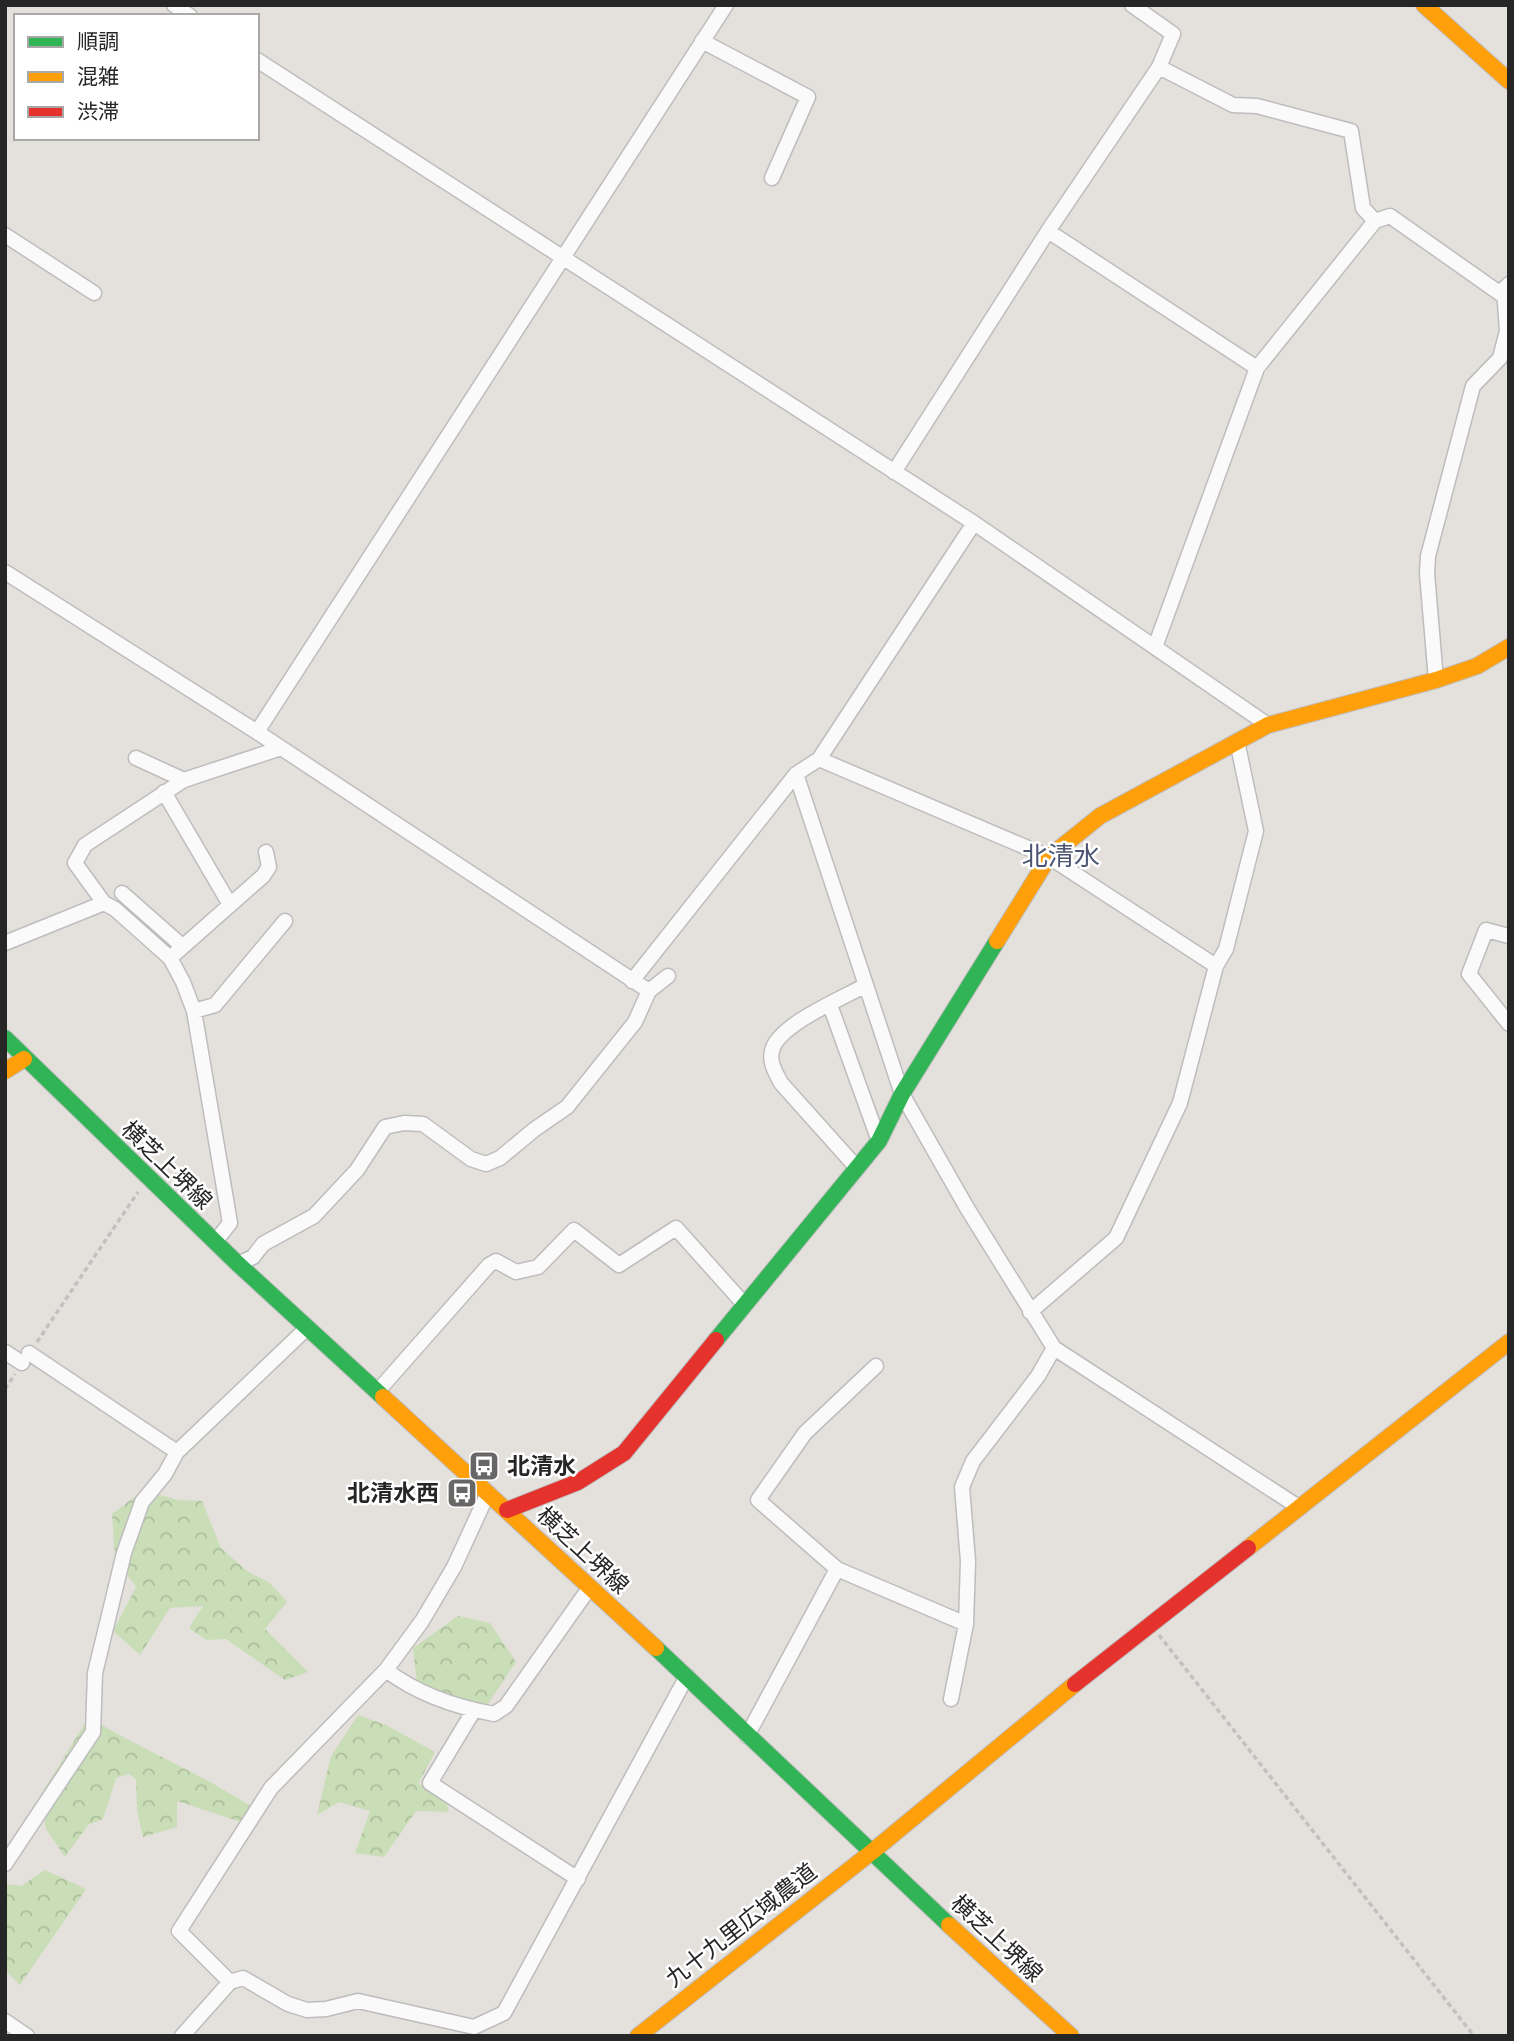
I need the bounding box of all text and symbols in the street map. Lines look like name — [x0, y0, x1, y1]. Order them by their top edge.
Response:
legend — [14, 14, 259, 140]
text: 順調 — [77, 28, 119, 55]
text: 混雑 — [77, 63, 119, 90]
text: 渋滞 — [77, 98, 119, 125]
district label: 北清水 — [1022, 839, 1100, 873]
street label: 横芝上堺線 — [115, 1114, 219, 1216]
bus stop icon: 北清水 — [467, 1449, 501, 1483]
place label: 北清水 — [507, 1451, 576, 1481]
bus stop icon: 北清水西 — [445, 1476, 479, 1510]
place label: 北清水西 — [347, 1478, 439, 1508]
street label: 横芝上堺線 — [531, 1500, 635, 1600]
street label: 九十九里広域農道 — [659, 1857, 823, 1993]
street label: 横芝上堺線 — [945, 1888, 1049, 1988]

